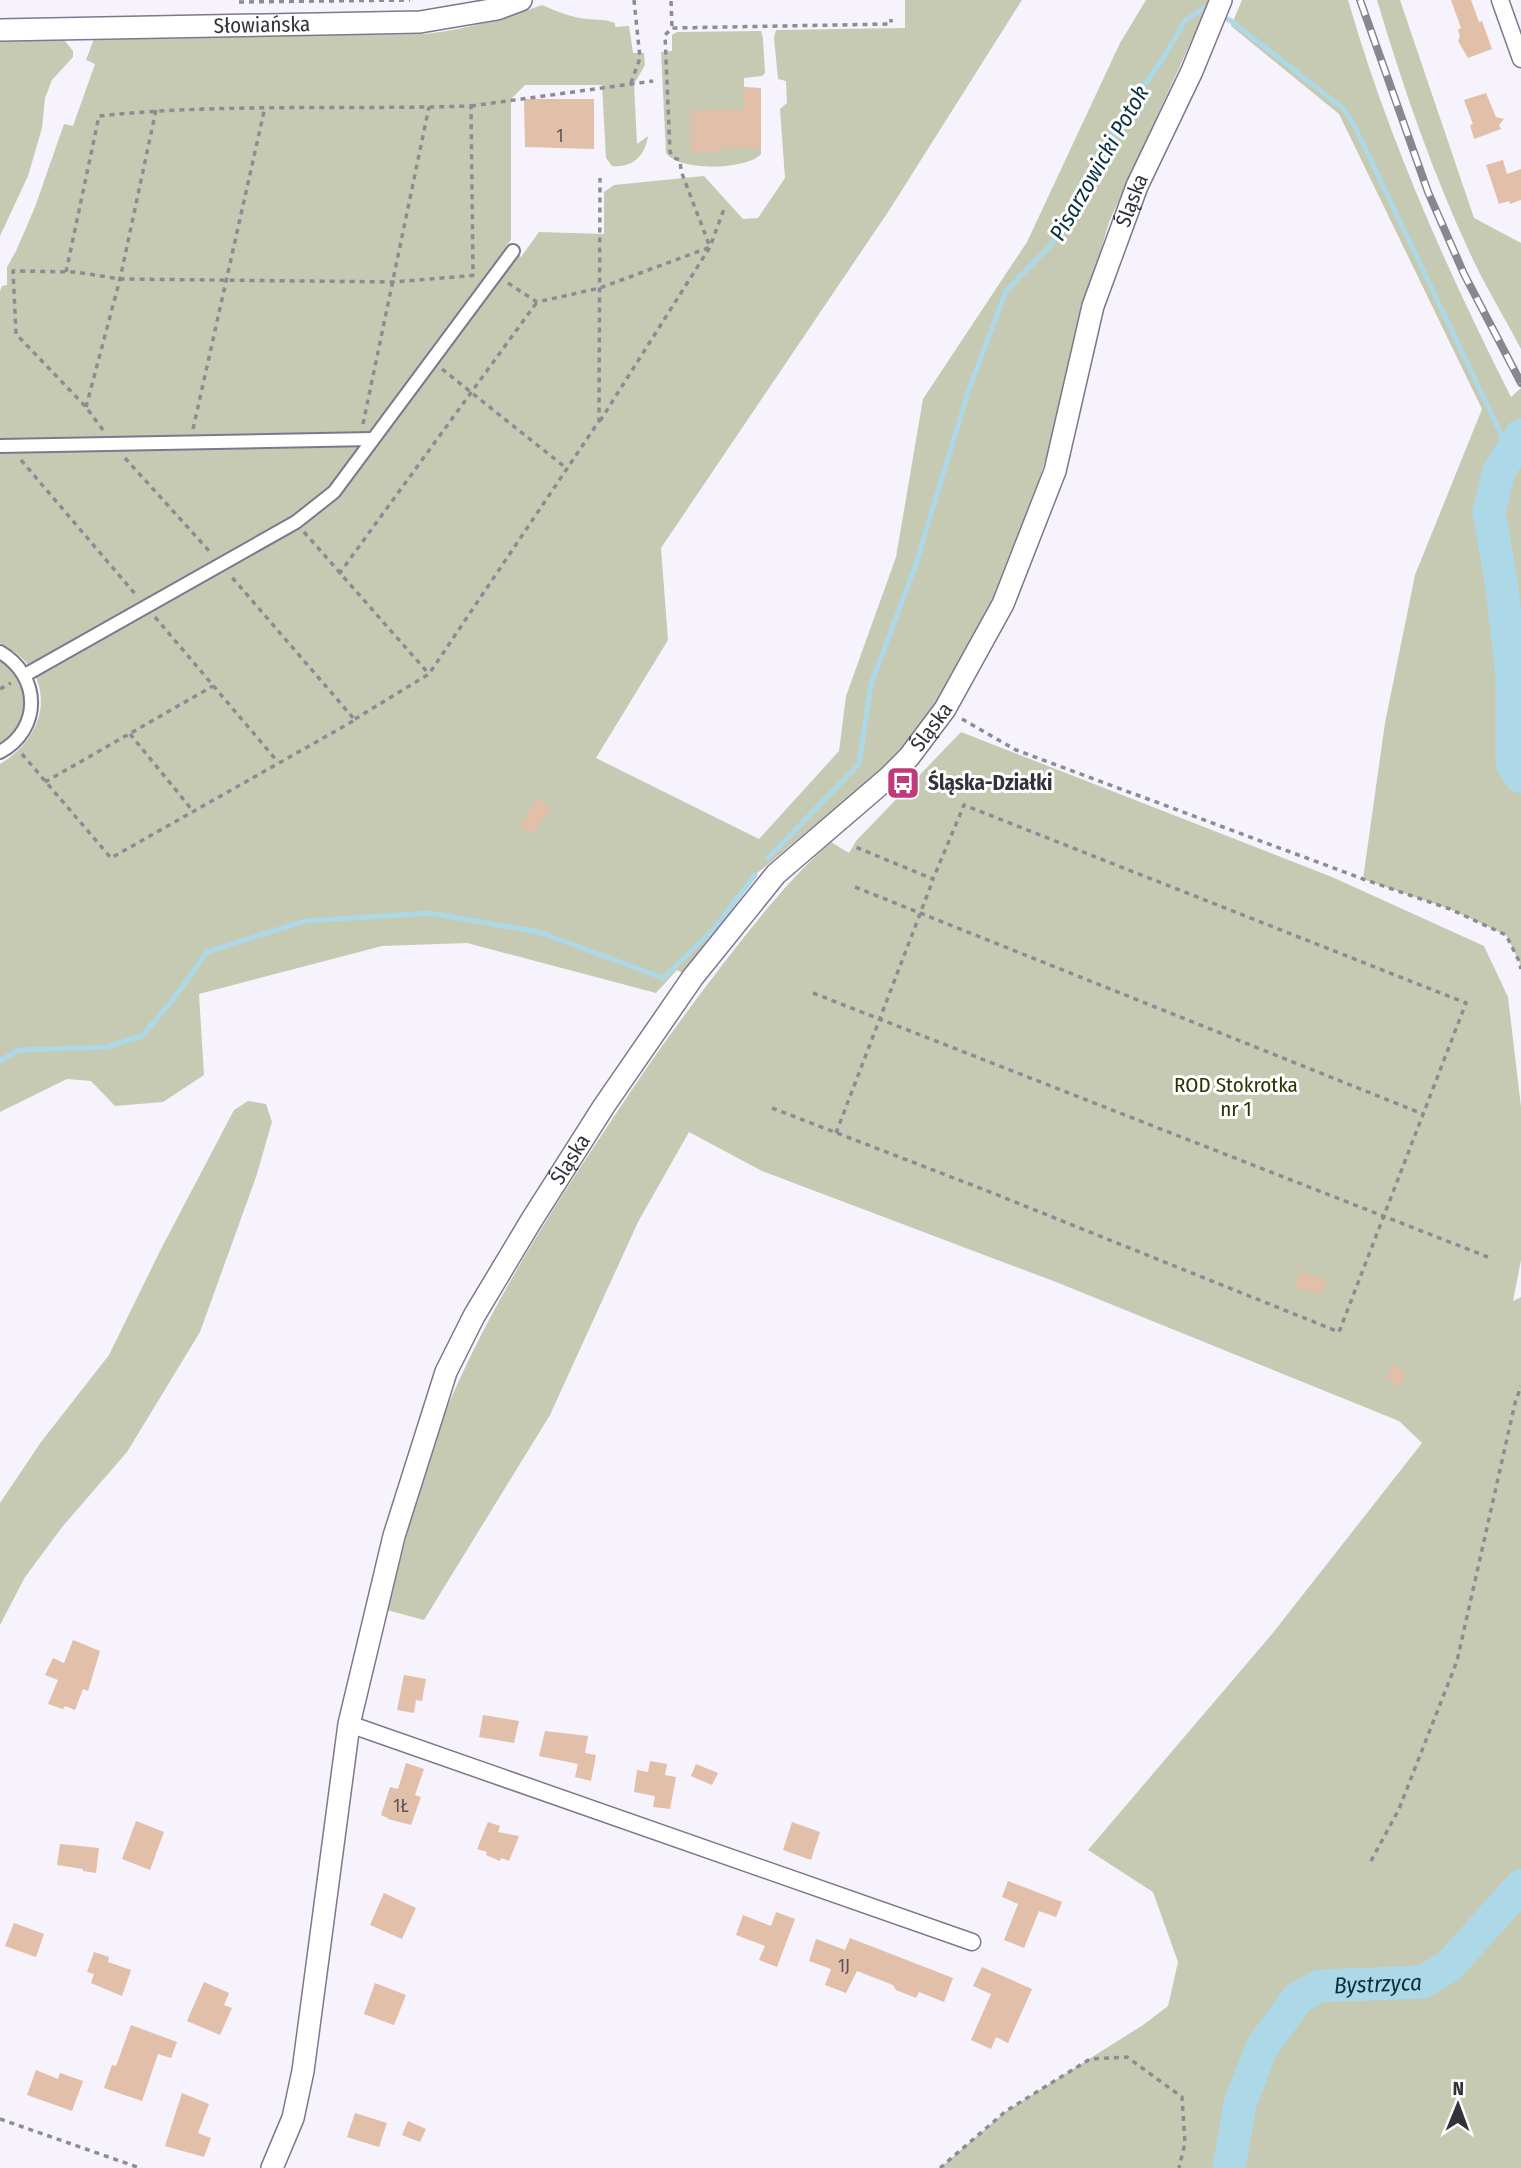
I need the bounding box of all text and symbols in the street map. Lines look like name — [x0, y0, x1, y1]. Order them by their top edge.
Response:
street label: Słowiańska — [213, 11, 310, 39]
water label: Pisarzowicki Potok — [1043, 80, 1155, 246]
house number: 1 — [556, 125, 564, 147]
street label: Śląska — [1110, 170, 1154, 231]
street label: Śląska — [905, 697, 958, 757]
bus stop icon: Śląska-Działki — [884, 764, 922, 802]
place label: Śląska-Działki — [928, 769, 1052, 796]
park label: ROD Stokrotka nr 1 — [1174, 1072, 1298, 1122]
street label: Śląska — [544, 1129, 596, 1190]
house number: 1Ł — [393, 1795, 409, 1817]
house number: 1J — [838, 1955, 850, 1977]
water label: Bystrzyca — [1333, 1968, 1423, 1999]
north arrow — [1423, 2070, 1493, 2140]
text: N — [1452, 2077, 1464, 2100]

